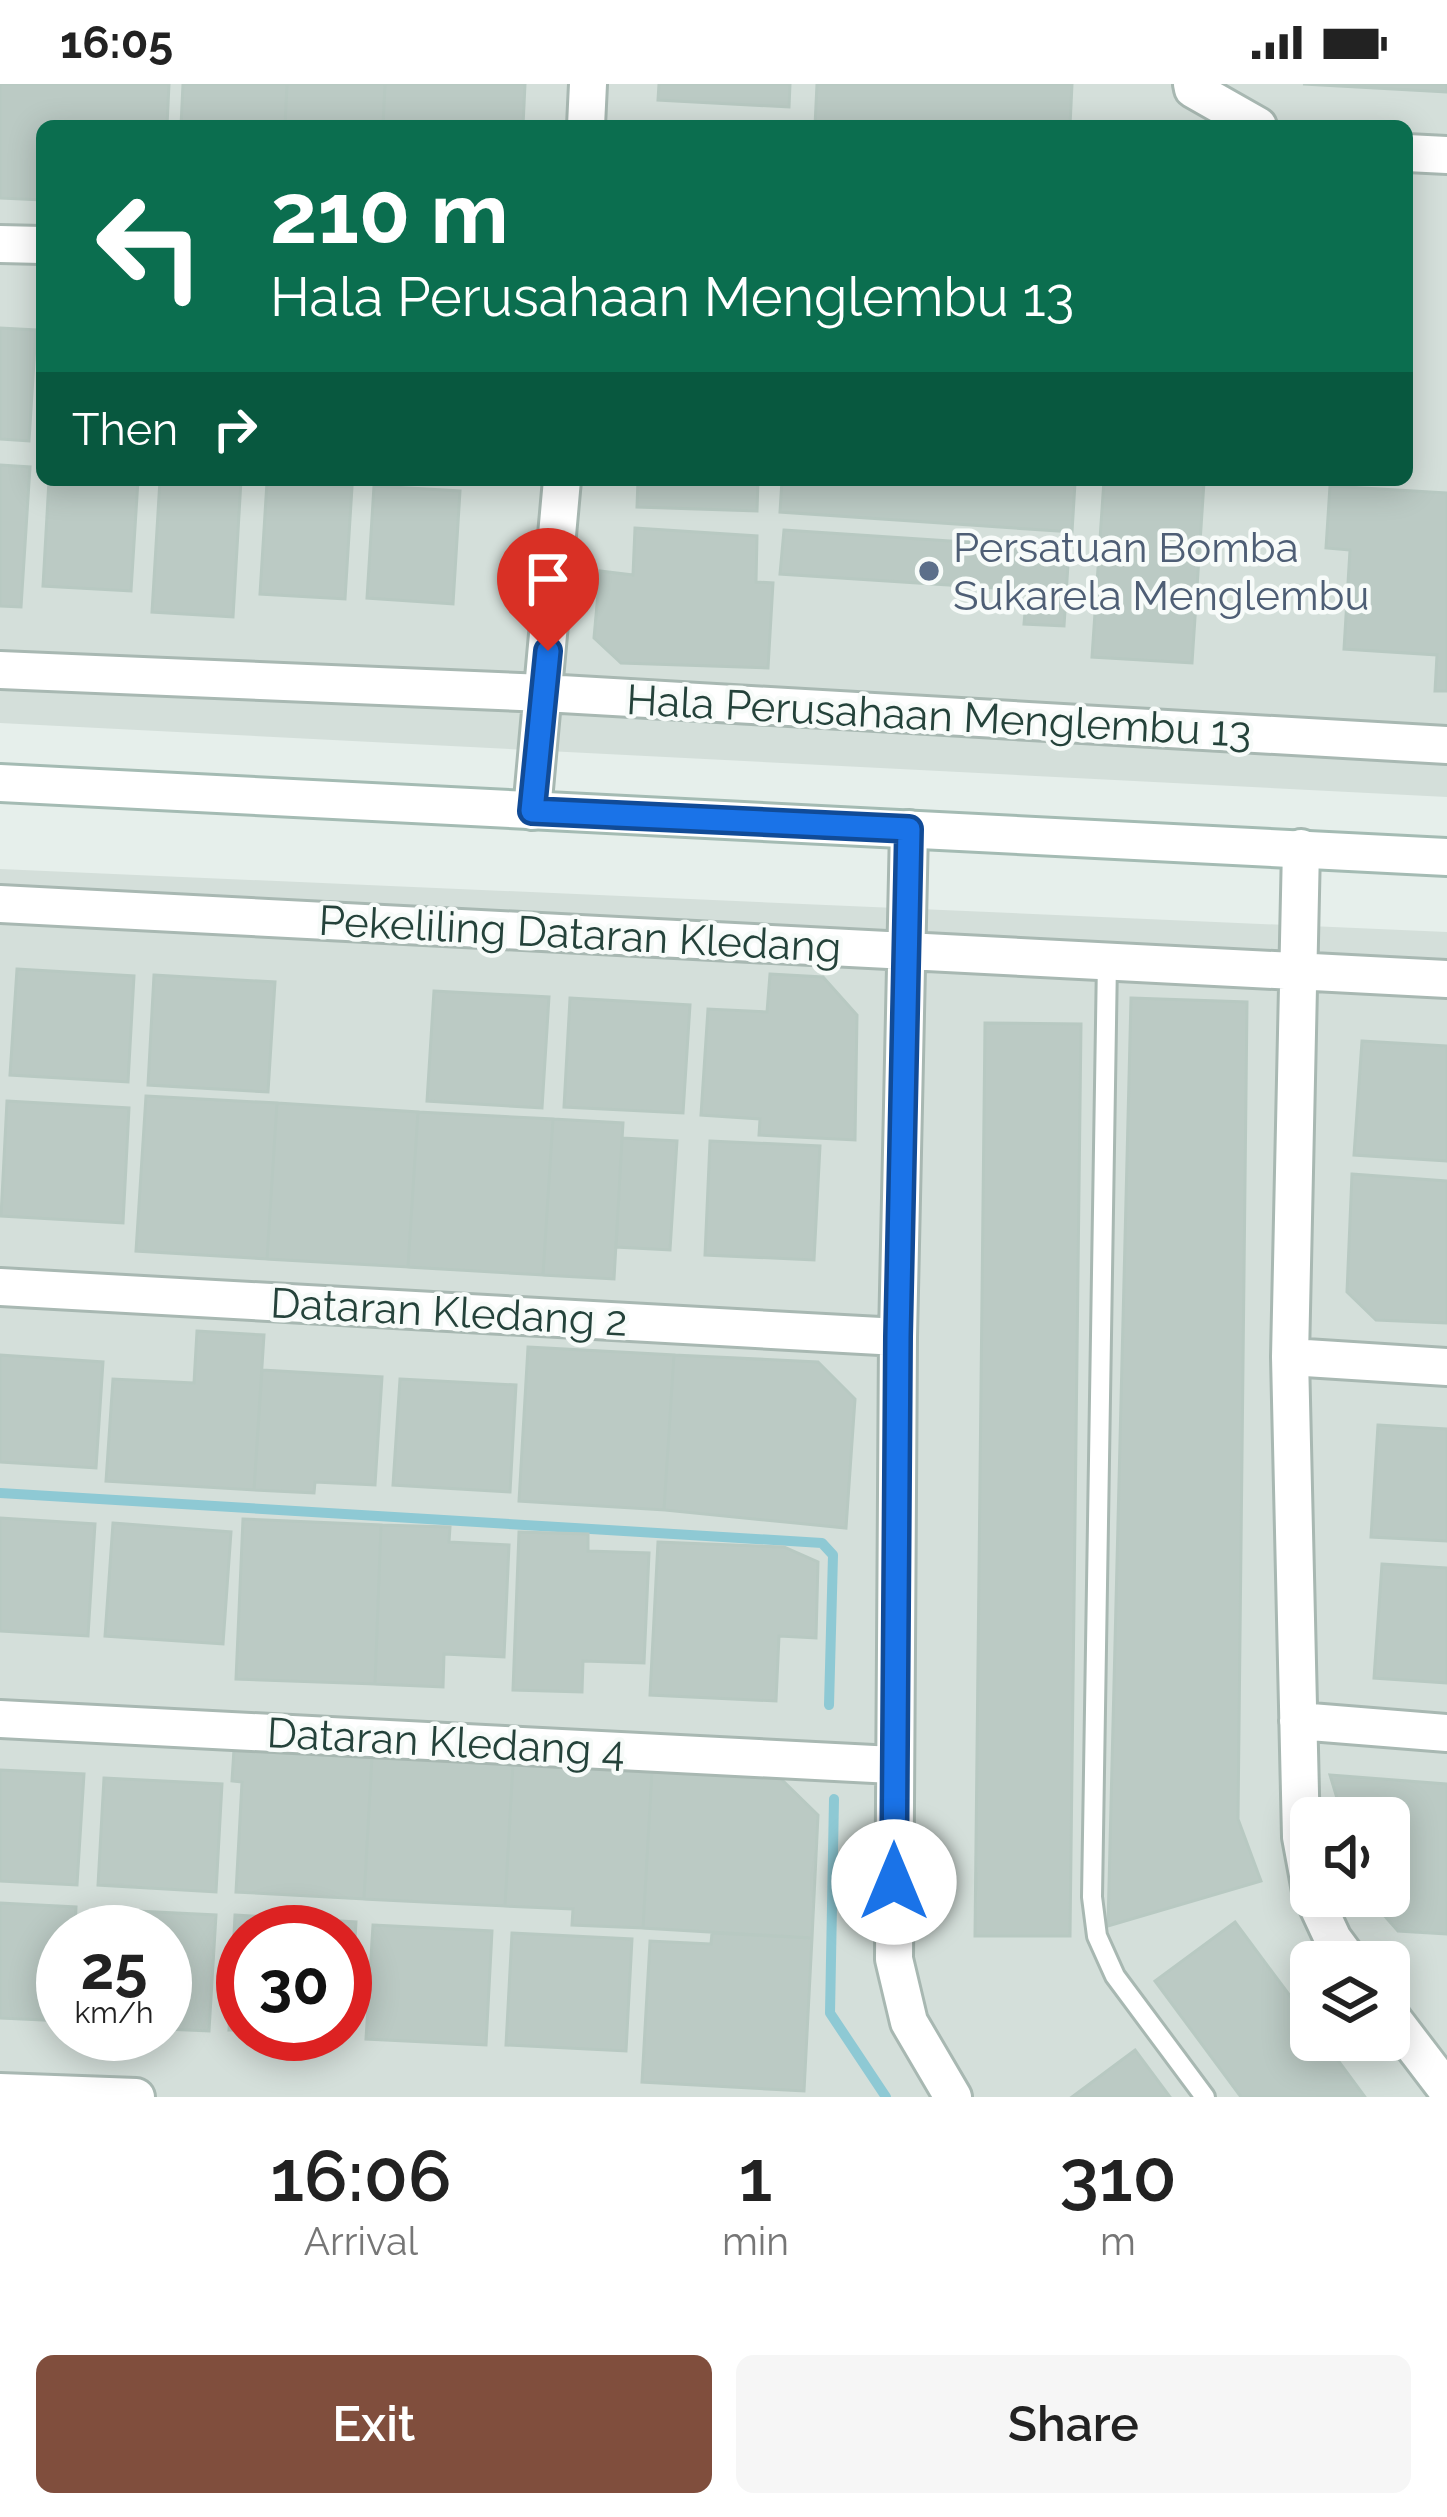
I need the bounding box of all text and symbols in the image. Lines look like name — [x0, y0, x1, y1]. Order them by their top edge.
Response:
text: 16:05 — [60, 16, 173, 69]
text: 210 m — [270, 164, 509, 263]
icon: left — [72, 168, 228, 324]
text: Hala Perusahaan Menglembu 13 — [270, 265, 1074, 329]
icon: right — [202, 396, 268, 462]
text: Then — [72, 403, 178, 456]
place label: Persatuan Bomba Sukarela Menglembu — [953, 523, 1369, 620]
pin — [497, 528, 599, 651]
icon: arrive — [515, 546, 581, 612]
marker: Persatuan Bomba Sukarela Menglembu — [916, 558, 942, 584]
street label: Hala Perusahaan Menglembu 13 — [625, 675, 1253, 757]
street label: Pekeliling Dataran Kledang — [317, 896, 843, 972]
street label: Dataran Kledang 2 — [269, 1278, 629, 1346]
street label: Dataran Kledang 4 — [266, 1708, 626, 1776]
map controls — [1290, 1797, 1410, 2061]
button: sound — [1290, 1797, 1410, 1917]
position arrow — [831, 1819, 957, 1945]
speed limit sign: 30 — [216, 1905, 372, 2061]
text: 25 — [80, 1933, 148, 2003]
button: layers — [1290, 1941, 1410, 2061]
text: km/h — [74, 1995, 154, 2030]
text: 16:06 — [270, 2133, 452, 2218]
text: 1 — [738, 2133, 772, 2218]
text: 310 — [1059, 2133, 1177, 2218]
text: Arrival — [304, 2218, 418, 2264]
text: min — [722, 2218, 789, 2264]
text: m — [1100, 2218, 1136, 2264]
button: Exit — [36, 2355, 712, 2493]
button: Share — [736, 2355, 1411, 2493]

